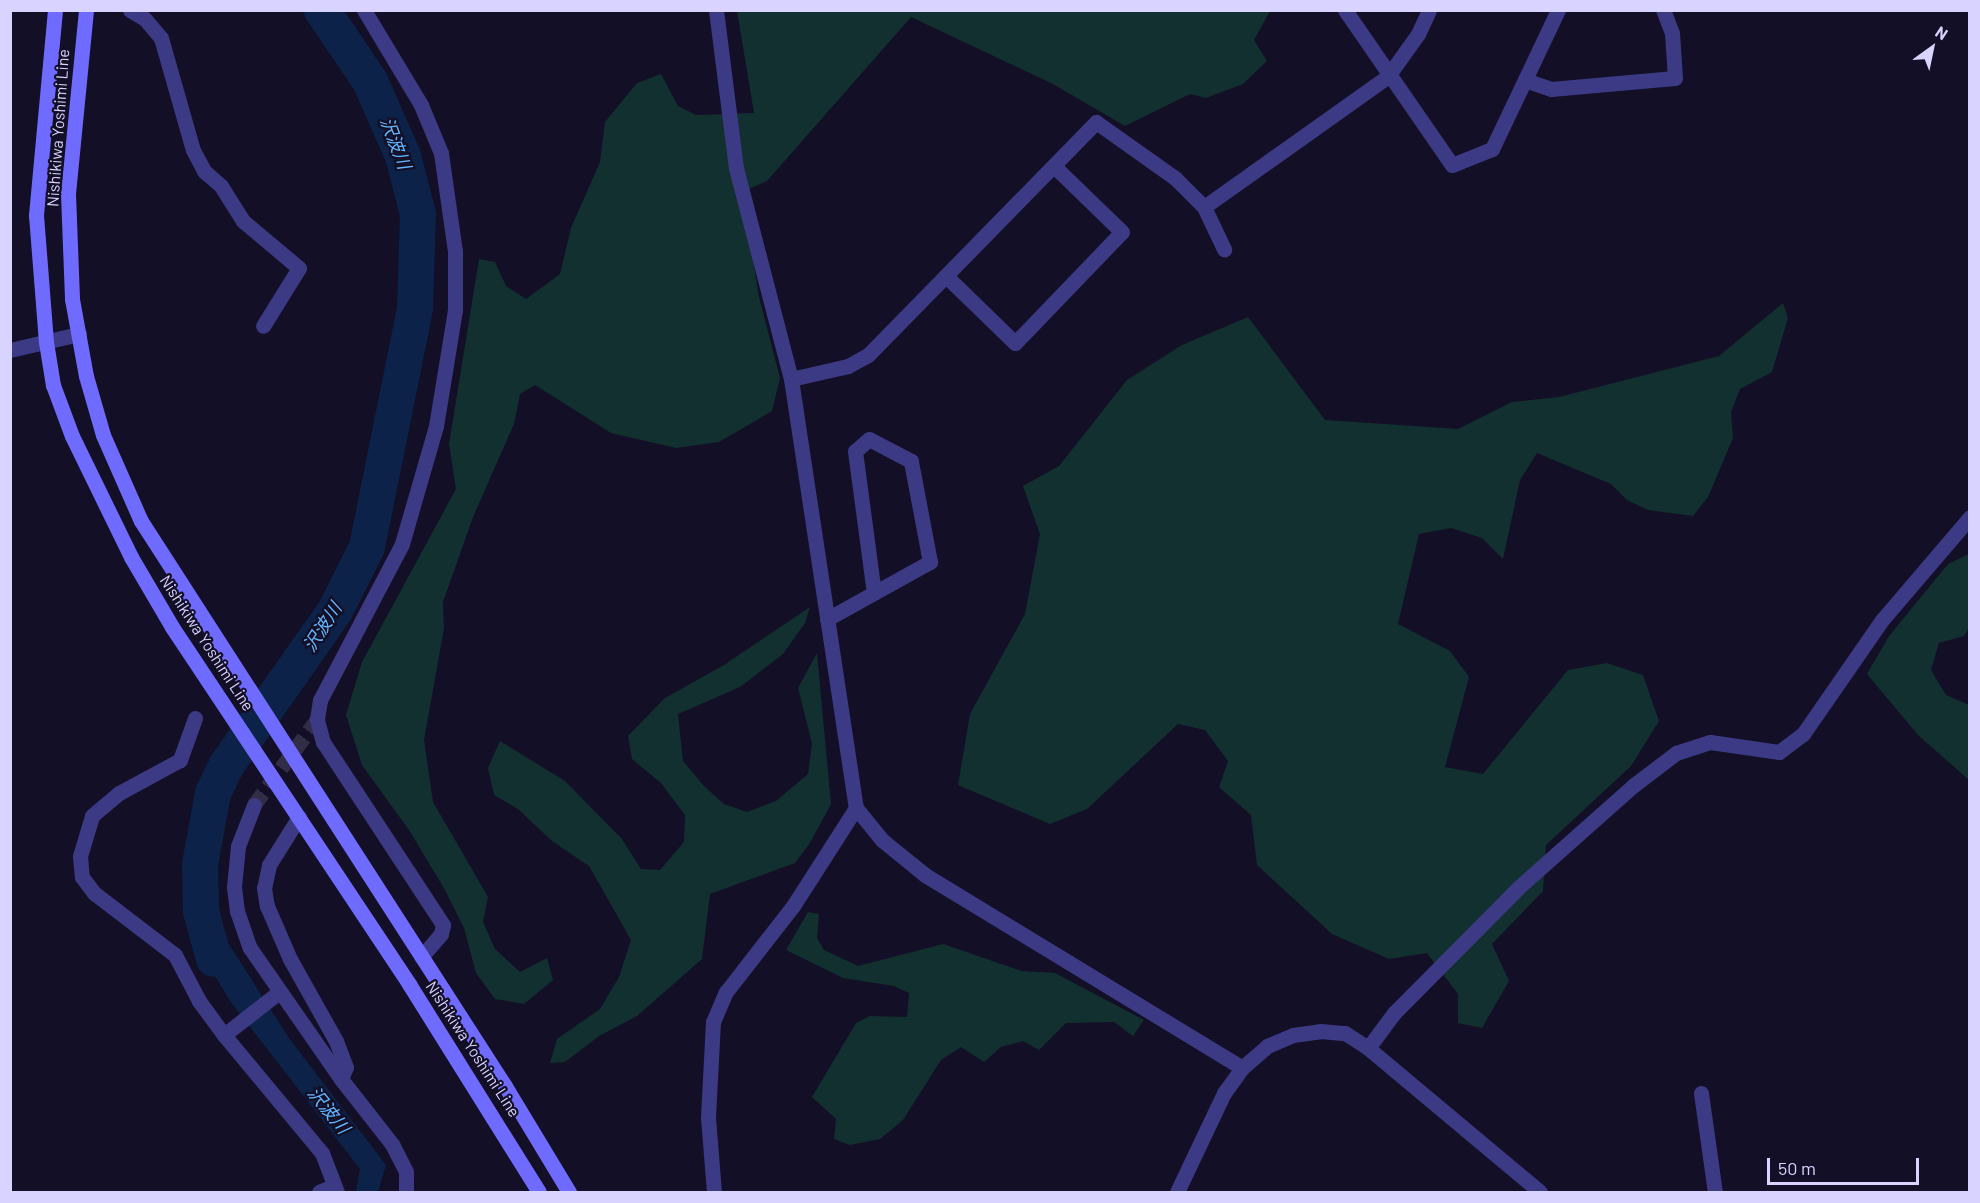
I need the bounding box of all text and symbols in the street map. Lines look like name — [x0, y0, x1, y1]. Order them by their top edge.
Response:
north arrow — [1902, 18, 1962, 78]
text: N — [1932, 22, 1952, 43]
street label: Nishikiwa Yoshimi Line — [43, 48, 73, 208]
water label: 沢波川 — [376, 114, 416, 172]
street label: Nishikiwa Yoshimi Line — [156, 571, 258, 715]
water label: 沢波川 — [298, 598, 346, 656]
street label: Nishikiwa Yoshimi Line — [422, 977, 524, 1121]
water label: 沢波川 — [304, 1082, 354, 1138]
scale bar — [1770, 1146, 1922, 1184]
text: 50 m — [1778, 1157, 1816, 1179]

